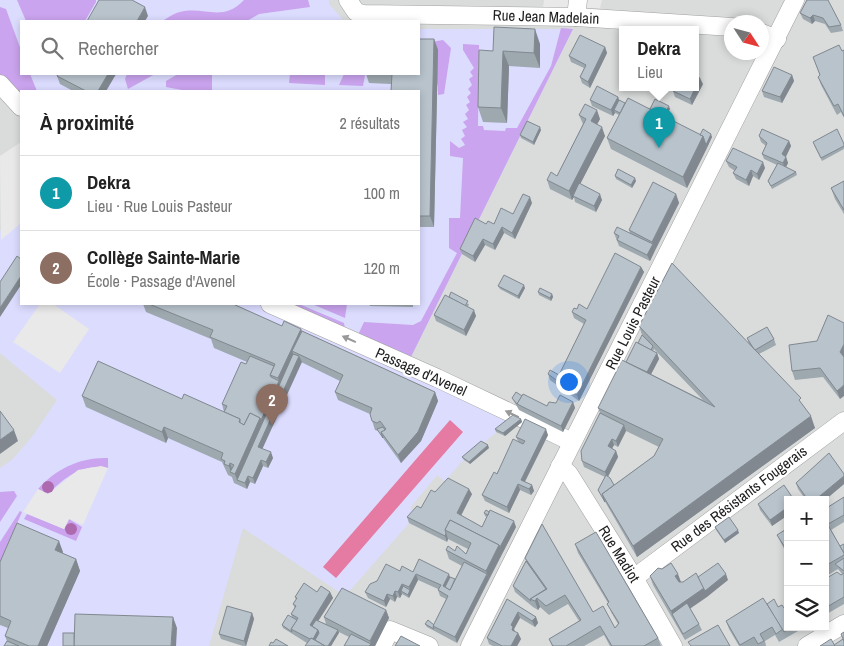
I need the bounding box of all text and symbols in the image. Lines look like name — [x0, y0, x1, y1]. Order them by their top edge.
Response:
street label: Rue Jean Madelain — [492, 4, 600, 29]
north arrow — [724, 15, 769, 60]
search box — [20, 20, 420, 75]
popup — [619, 26, 699, 91]
icon: search — [38, 34, 66, 62]
text: Rechercher — [78, 35, 159, 61]
text: Dekra — [637, 35, 681, 61]
text: Lieu — [637, 61, 663, 83]
pin: 1 — [643, 107, 675, 148]
text: À proximité — [40, 108, 134, 137]
text: 2 résultats — [339, 112, 400, 134]
text: Dekra — [87, 169, 130, 195]
text: 1 — [52, 182, 60, 204]
text: 100 m — [364, 182, 400, 204]
text: Lieu · Rue Louis Pasteur — [87, 195, 232, 217]
text: Collège Sainte-Marie — [87, 244, 240, 270]
text: 2 — [52, 257, 60, 279]
text: 120 m — [364, 257, 400, 279]
text: École · Passage d'Avenel — [87, 270, 235, 292]
street label: Rue Louis Pasteur — [600, 273, 665, 373]
one-way arrow — [342, 335, 356, 343]
street label: Passage d'Avenel — [372, 342, 470, 401]
your location — [556, 369, 582, 395]
pin: 2 — [256, 384, 288, 425]
one-way arrow — [505, 410, 519, 418]
street label: Rue des Résistants Fougerais — [666, 440, 811, 557]
map controls — [784, 496, 829, 631]
button: + — [784, 496, 829, 541]
street label: Rue Madiot — [594, 521, 645, 587]
button: − — [784, 541, 829, 586]
button: layers — [784, 586, 829, 631]

